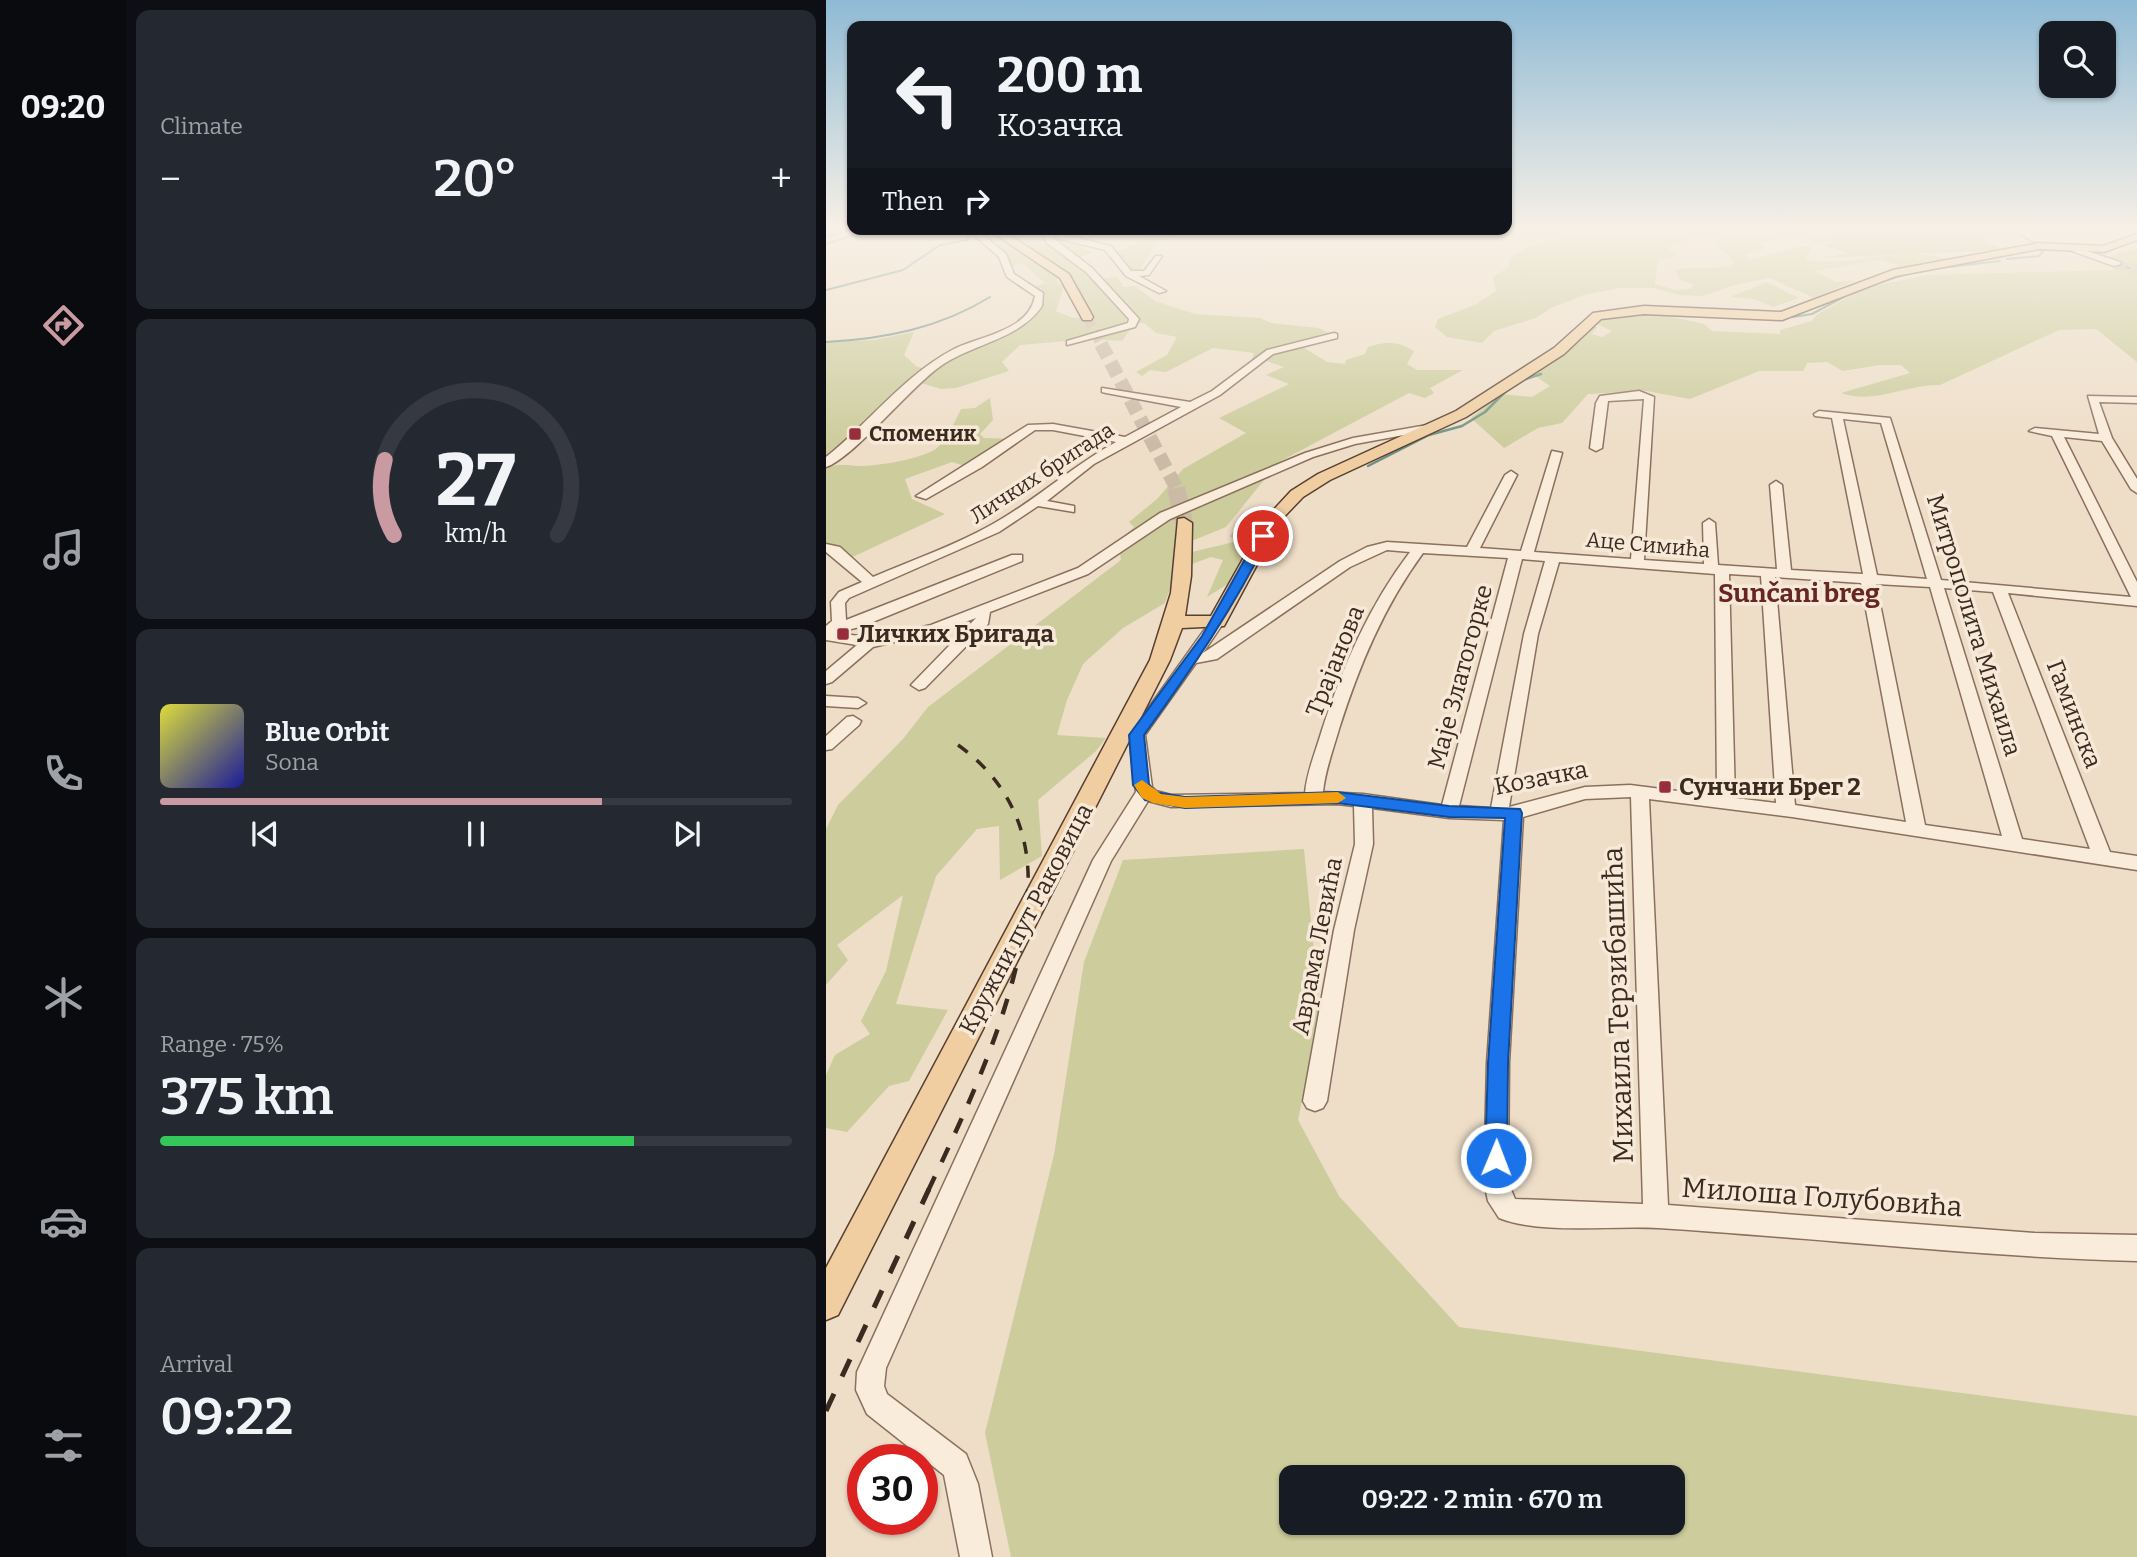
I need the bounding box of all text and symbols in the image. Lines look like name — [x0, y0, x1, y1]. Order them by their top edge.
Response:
map controls — [2039, 21, 2116, 98]
button: search — [2039, 21, 2116, 98]
text: 200 m — [997, 46, 1142, 105]
icon: left — [882, 49, 973, 140]
text: 09:20 — [20, 88, 106, 126]
text: Козачка — [997, 106, 1123, 144]
text: Climate — [160, 112, 243, 140]
text: 20° — [433, 147, 518, 210]
text: − — [160, 156, 181, 202]
text: + — [770, 156, 792, 202]
icon: right — [958, 182, 996, 220]
text: Then — [882, 186, 944, 217]
icon: directions — [39, 301, 88, 350]
street label: Личких бригада — [965, 416, 1119, 529]
place label: Споменик — [869, 421, 977, 447]
marker: Споменик — [847, 426, 863, 442]
text: 27 — [436, 438, 516, 525]
street label: Митрополита Михаила — [1921, 491, 2027, 759]
pin — [1233, 506, 1293, 566]
icon: arrive — [1244, 517, 1282, 555]
text: km/h — [445, 519, 507, 549]
icon: music — [39, 525, 88, 574]
street label: Аце Симића — [1585, 527, 1712, 563]
district label: Sunčani breg — [1718, 578, 1880, 609]
street label: Маје Златогорке — [1422, 582, 1498, 772]
street label: Трајанова — [1300, 601, 1370, 721]
place label: Личких Бригада — [857, 620, 1055, 648]
marker: Личких Бригада — [835, 626, 851, 642]
street label: Гаминска — [2041, 656, 2107, 772]
text: Blue Orbit — [265, 717, 389, 748]
text: Sona — [265, 748, 319, 776]
icon: phone — [39, 749, 88, 798]
street label: Козачка — [1492, 755, 1590, 801]
place label: Сунчани Брег 2 — [1679, 773, 1861, 801]
marker: Сунчани Брег 2 — [1657, 779, 1673, 795]
street label: Кружни пут Раковица — [953, 799, 1099, 1039]
icon: previous — [246, 815, 284, 853]
icon: pause — [457, 815, 495, 853]
icon: next — [668, 815, 706, 853]
street label: Михаила Терзибашића — [1596, 846, 1640, 1164]
street label: Аврама Левића — [1286, 855, 1348, 1037]
icon: climate — [39, 973, 88, 1022]
text: Range · 75% — [160, 1030, 284, 1058]
text: 375 km — [160, 1065, 334, 1128]
position arrow — [1459, 1121, 1533, 1195]
street label: Милоша Голубовића — [1681, 1171, 1963, 1223]
icon: car — [39, 1197, 88, 1246]
text: Arrival — [160, 1350, 233, 1378]
text: 09:22 — [160, 1385, 293, 1448]
icon: filters — [39, 1421, 88, 1470]
speed limit sign: 30 — [847, 1444, 938, 1535]
text: 09:22 · 2 min · 670 m — [1361, 1484, 1603, 1515]

